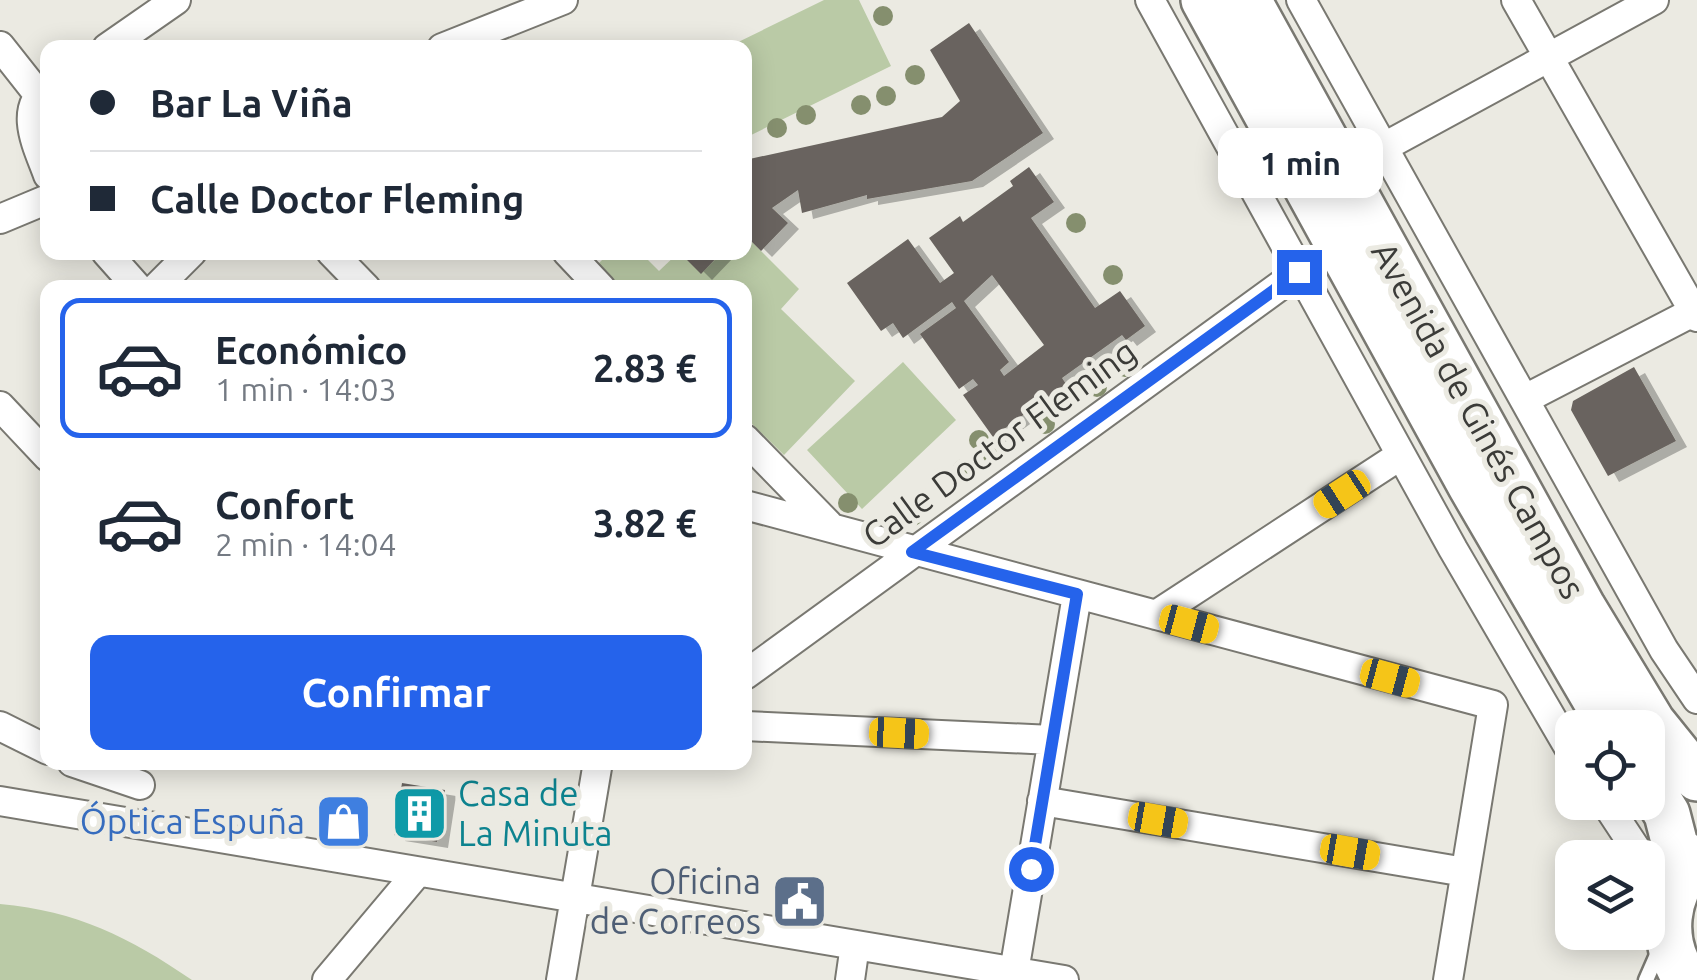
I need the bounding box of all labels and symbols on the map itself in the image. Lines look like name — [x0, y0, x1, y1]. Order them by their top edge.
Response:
callout: 1 min — [1216, 127, 1382, 197]
street label: Avenida de Ginés Campos — [1364, 235, 1594, 605]
route end — [1277, 250, 1322, 295]
street label: Calle Doctor Fleming — [855, 330, 1143, 556]
car — [1309, 465, 1375, 523]
car — [1156, 602, 1222, 646]
car — [1357, 656, 1423, 700]
car — [868, 716, 930, 750]
place label: Casa de La Minuta — [458, 773, 612, 853]
building icon: Casa de La Minuta — [389, 783, 449, 843]
shop icon: Óptica Espuña — [314, 791, 374, 851]
place label: Óptica Espuña — [80, 800, 305, 841]
car — [1126, 800, 1190, 840]
car — [1318, 832, 1382, 872]
route start — [1009, 847, 1054, 892]
place label: Oficina de Correos — [590, 861, 761, 941]
public building icon: Oficina de Correos — [770, 871, 830, 931]

